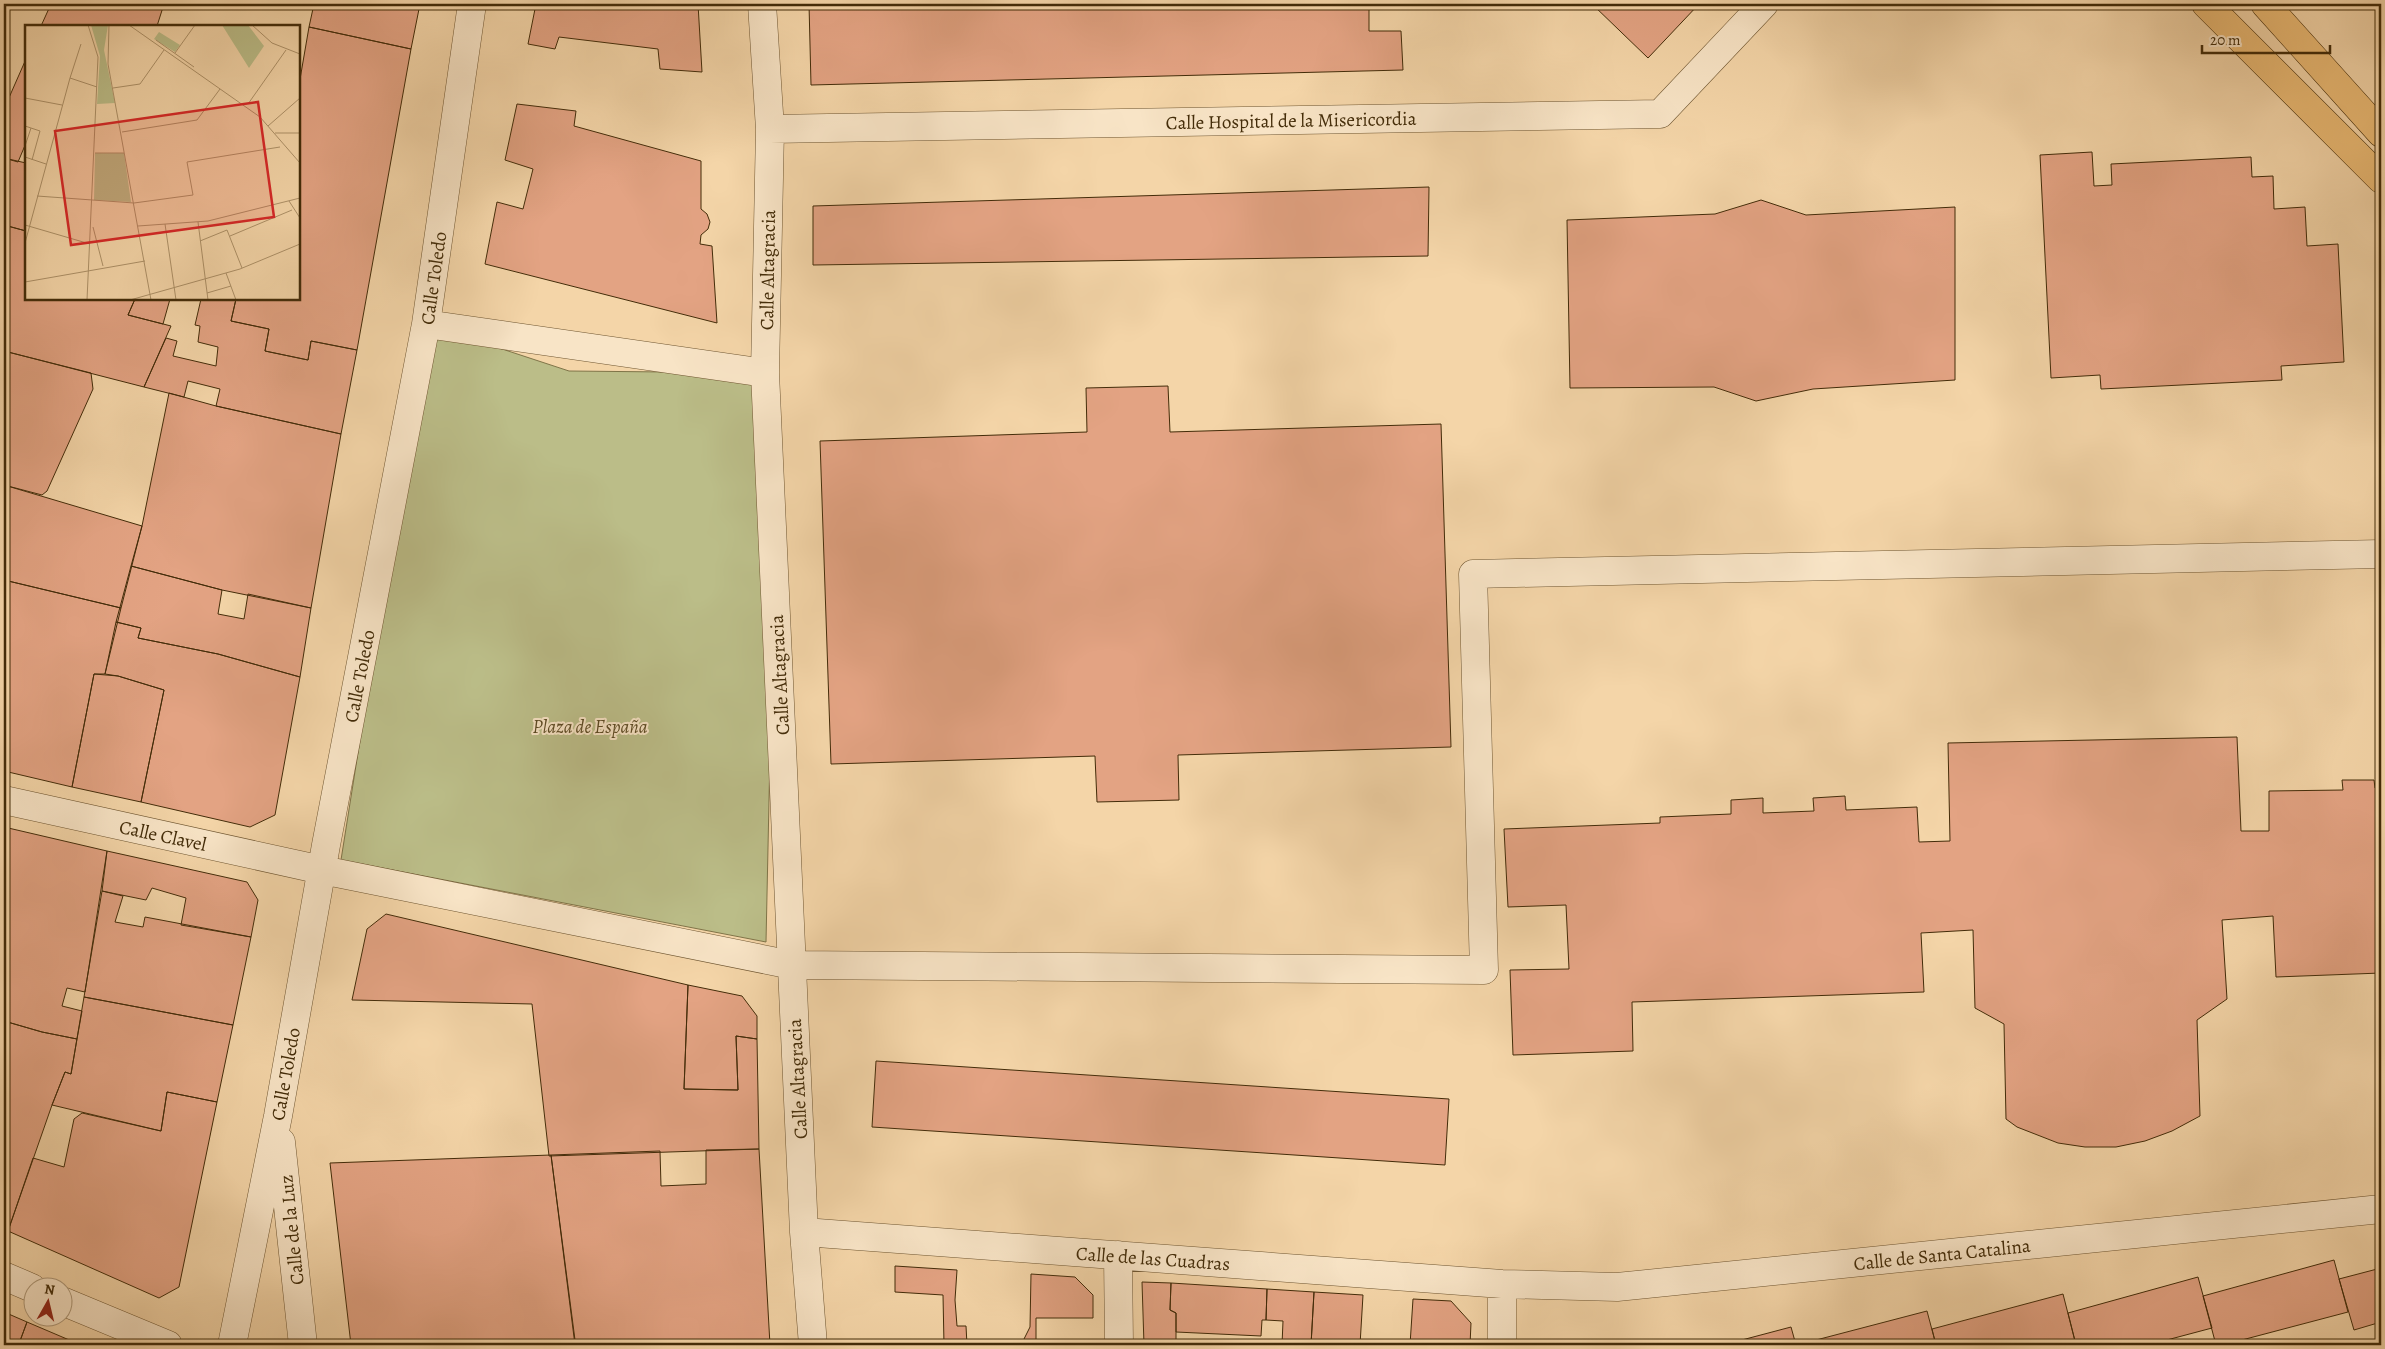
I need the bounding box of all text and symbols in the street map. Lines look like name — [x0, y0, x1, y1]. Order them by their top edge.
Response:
scale bar — [2202, 22, 2330, 54]
inset map — [25, 25, 300, 300]
text: 20 m — [2210, 30, 2241, 50]
street label: Calle Hospital de la Misericordia — [1165, 106, 1417, 136]
street label: Calle Altagracia — [754, 209, 782, 330]
street label: Calle Toledo — [415, 230, 453, 326]
street label: Calle Altagracia — [764, 614, 796, 736]
street label: Calle Toledo — [338, 628, 382, 725]
park label: Plaza de España — [533, 714, 648, 740]
street label: Calle Clavel — [117, 814, 209, 858]
street label: Calle Altagracia — [782, 1018, 814, 1140]
street label: Calle Toledo — [265, 1026, 307, 1123]
street label: Calle de la Luz — [273, 1173, 311, 1286]
street label: Calle de Santa Catalina — [1852, 1233, 2032, 1277]
street label: Calle de las Cuadras — [1075, 1241, 1231, 1277]
north arrow — [22, 1276, 72, 1326]
text: N — [43, 1280, 56, 1300]

